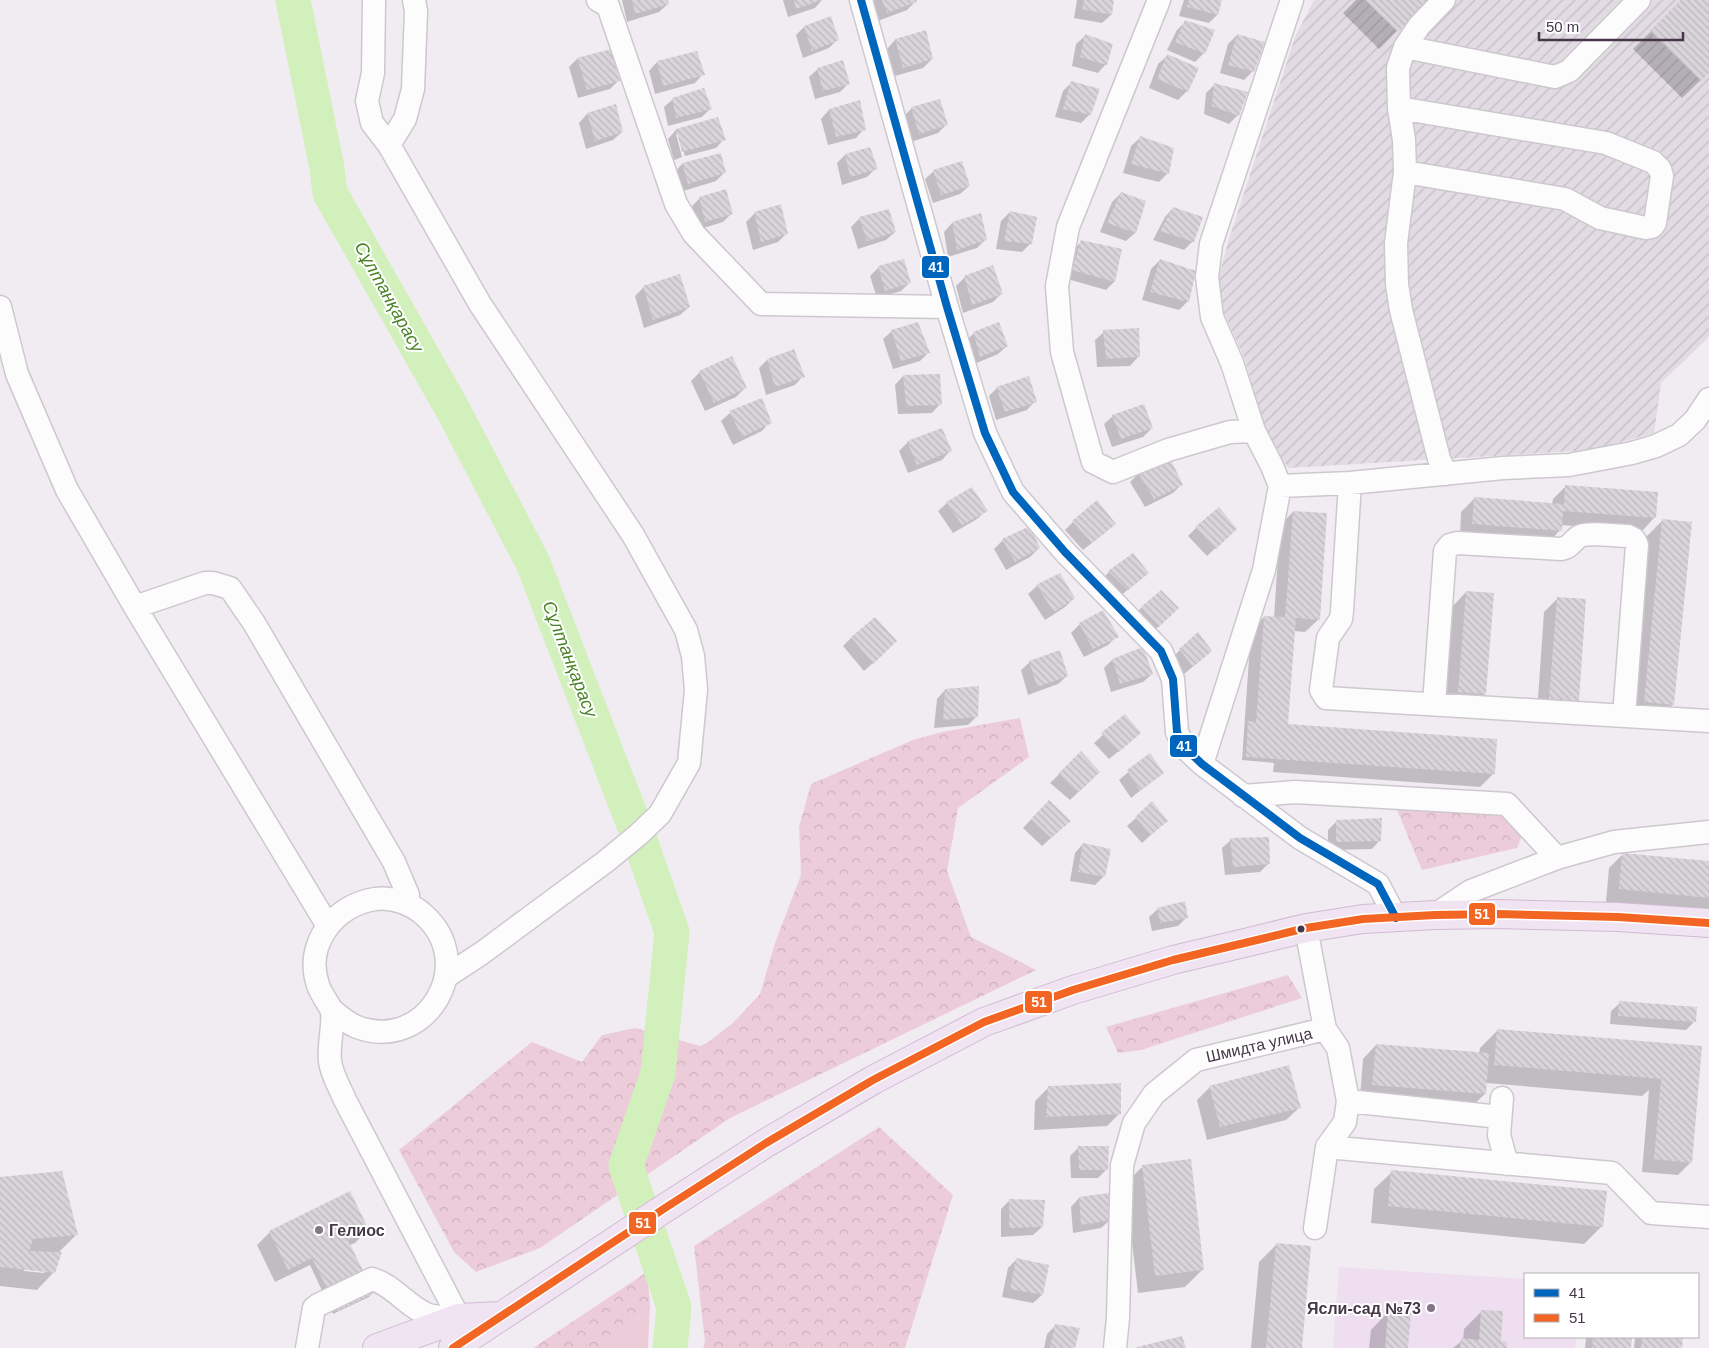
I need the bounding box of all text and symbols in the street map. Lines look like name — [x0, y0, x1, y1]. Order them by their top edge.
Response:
scale bar — [1539, 10, 1683, 42]
text: 50 m — [1546, 18, 1579, 35]
water label: Сұлтанқарасу — [350, 238, 428, 357]
line badge: 41 — [921, 255, 950, 279]
text: 41 — [928, 259, 944, 275]
water label: Сұлтанқарасу — [539, 598, 602, 721]
line badge: 41 — [1169, 734, 1198, 758]
text: 41 — [1176, 738, 1192, 754]
line badge: 51 — [1468, 902, 1496, 926]
text: 51 — [1474, 906, 1490, 922]
unlabelled marker — [1296, 924, 1306, 934]
line badge: 51 — [1024, 990, 1053, 1014]
text: 51 — [1031, 994, 1047, 1010]
street label: Шмидта улица — [1204, 1025, 1314, 1065]
line badge: 51 — [628, 1211, 657, 1235]
text: 51 — [635, 1215, 651, 1231]
place label: Гелиос — [329, 1222, 385, 1239]
marker: Гелиос — [313, 1224, 325, 1236]
legend — [1524, 1273, 1699, 1338]
text: 41 — [1569, 1284, 1586, 1301]
place label: Ясли-сад №73 — [1307, 1300, 1421, 1317]
marker: Ясли-сад №73 — [1425, 1302, 1437, 1314]
text: 51 — [1569, 1309, 1586, 1326]

